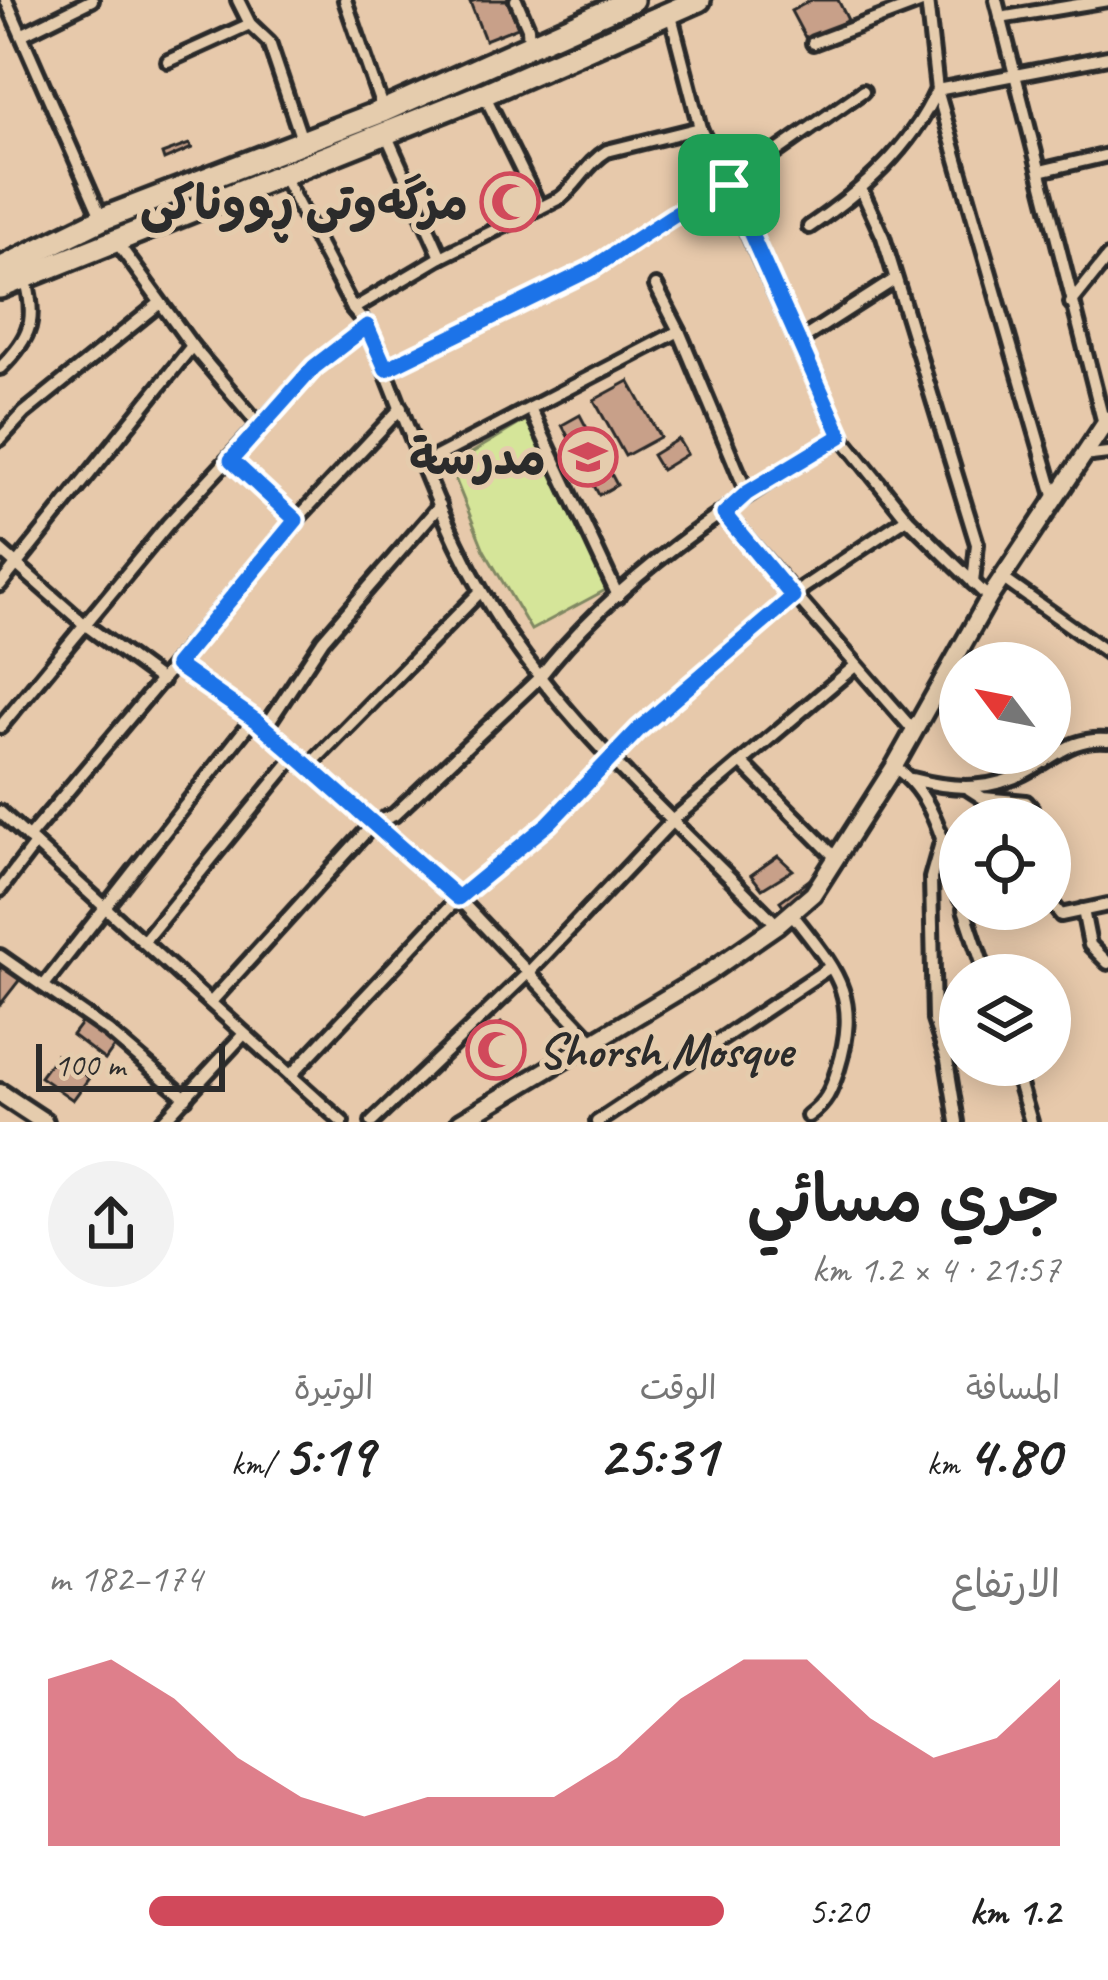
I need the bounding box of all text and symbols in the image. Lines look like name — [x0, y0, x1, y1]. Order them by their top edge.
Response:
pin — [678, 134, 780, 236]
icon: arrive — [696, 152, 762, 218]
mosque icon: مزگەوتی ڕووناکی — [479, 171, 541, 233]
place label: مزگەوتی ڕووناکی — [140, 173, 468, 243]
school or university icon: مدرسة — [557, 426, 619, 488]
place label: مدرسة — [409, 428, 546, 488]
north arrow — [939, 642, 1071, 774]
map controls — [939, 642, 1071, 1086]
button: locate — [939, 798, 1071, 930]
button: layers — [939, 954, 1071, 1086]
mosque icon: Shorsh Mosque — [465, 1019, 527, 1081]
place label: Shorsh Mosque — [538, 1021, 796, 1081]
scale bar — [36, 1038, 225, 1091]
text: 100 m — [54, 1044, 125, 1086]
text: جري مسائي — [747, 1158, 1060, 1241]
button: share — [48, 1161, 174, 1287]
text: 21:57 · 4 × 1.2 km — [812, 1245, 1060, 1294]
text: الوتيرة — [294, 1367, 373, 1409]
text: الوقت — [640, 1367, 717, 1409]
text: المسافة — [966, 1367, 1060, 1409]
text: 5:19 — [282, 1417, 373, 1493]
text: 25:31 — [598, 1417, 717, 1493]
text: 4.80 — [967, 1417, 1060, 1493]
text: /km — [231, 1443, 282, 1485]
text: km — [927, 1443, 967, 1485]
text: 174–182 m — [48, 1554, 202, 1603]
text: الارتفاع — [951, 1560, 1060, 1609]
text: 5:20 — [808, 1887, 868, 1936]
text: 1.2 km — [969, 1887, 1060, 1936]

